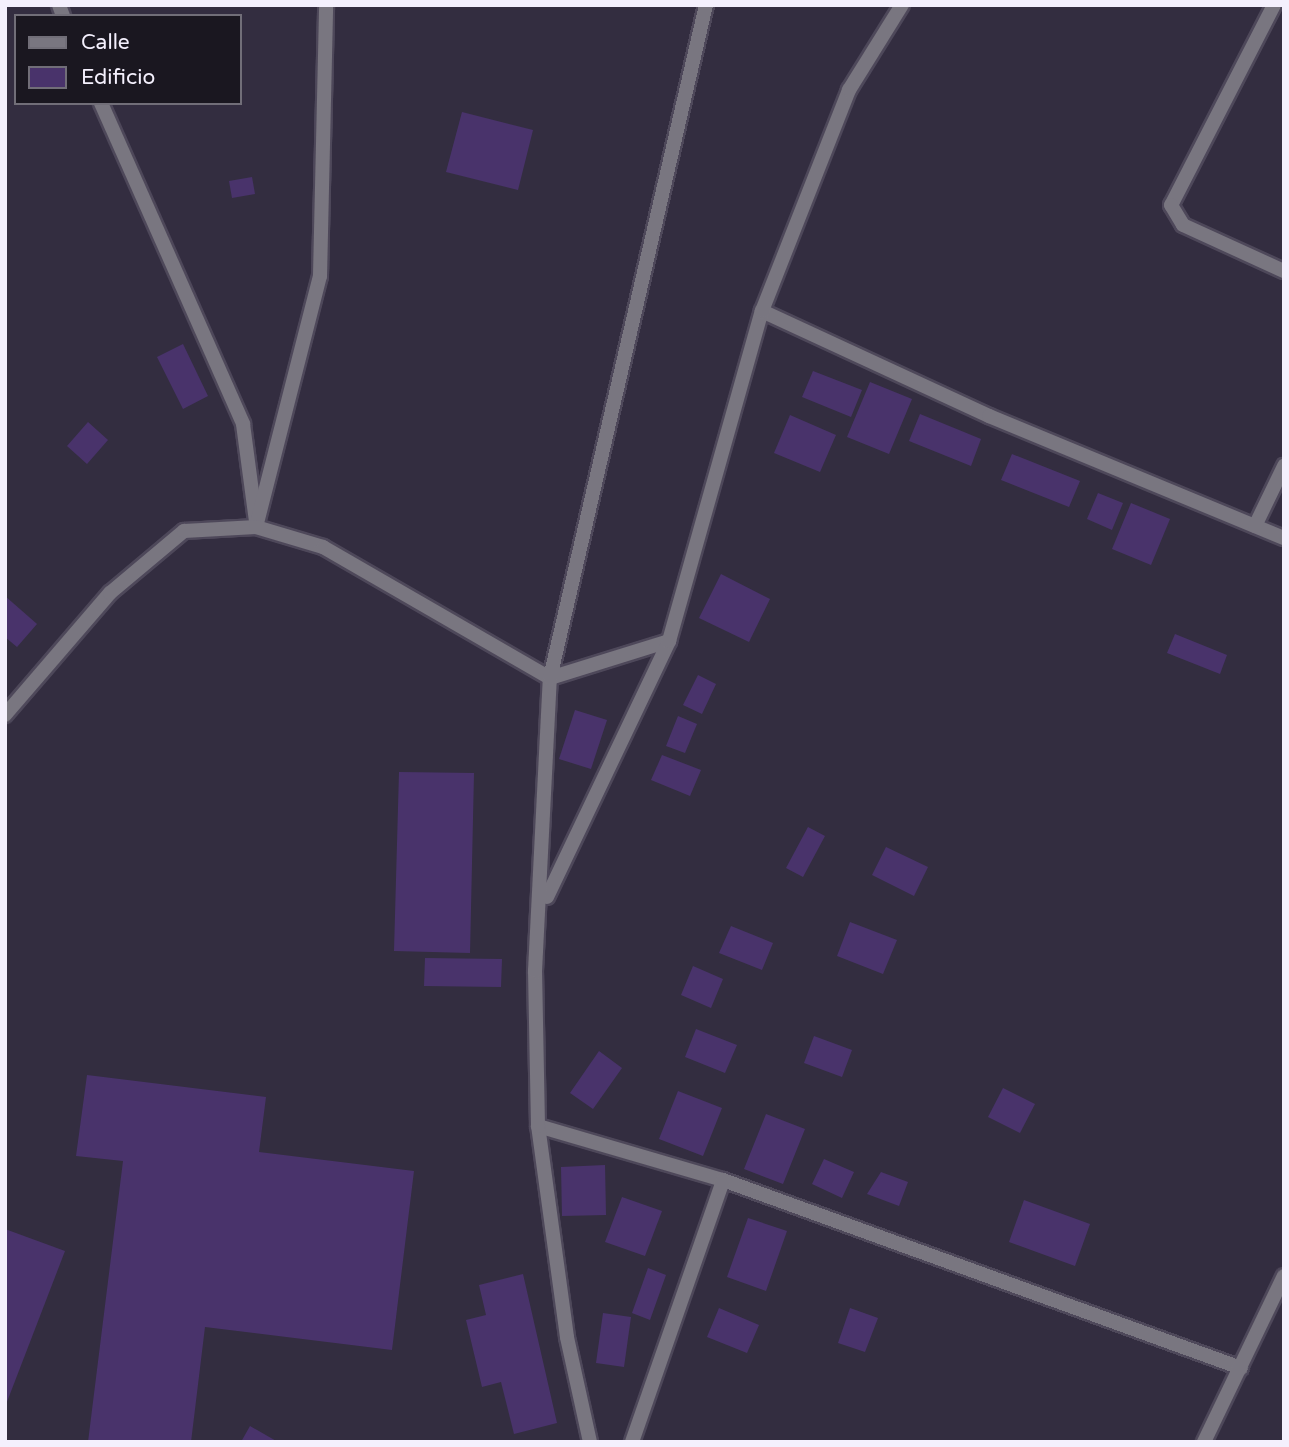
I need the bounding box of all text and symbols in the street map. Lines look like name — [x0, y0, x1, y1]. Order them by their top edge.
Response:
legend — [14, 14, 242, 105]
text: Calle — [81, 30, 130, 55]
text: Edificio — [81, 65, 155, 90]

